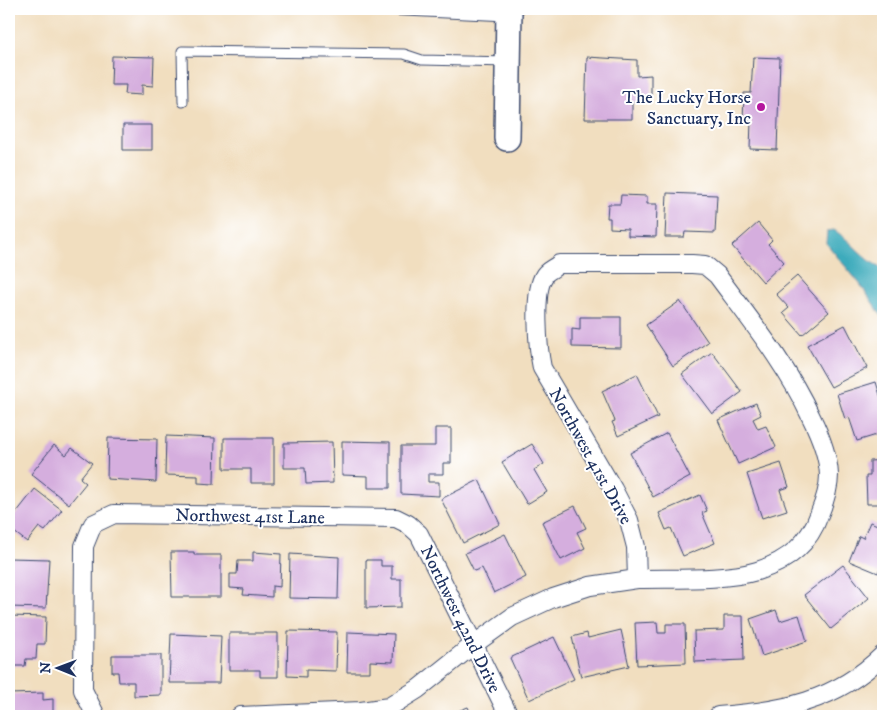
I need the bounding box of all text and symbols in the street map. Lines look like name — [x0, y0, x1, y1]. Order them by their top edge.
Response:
place label: The Lucky Horse Sanctuary, Inc — [622, 87, 751, 130]
marker: The Lucky Horse Sanctuary, Inc — [755, 101, 767, 113]
street label: Northwest 41st Drive — [544, 385, 637, 528]
street label: Northwest 41st Lane — [175, 505, 325, 529]
street label: Northwest 42nd Drive — [415, 542, 505, 697]
north arrow — [32, 642, 82, 692]
text: N — [37, 661, 55, 674]

